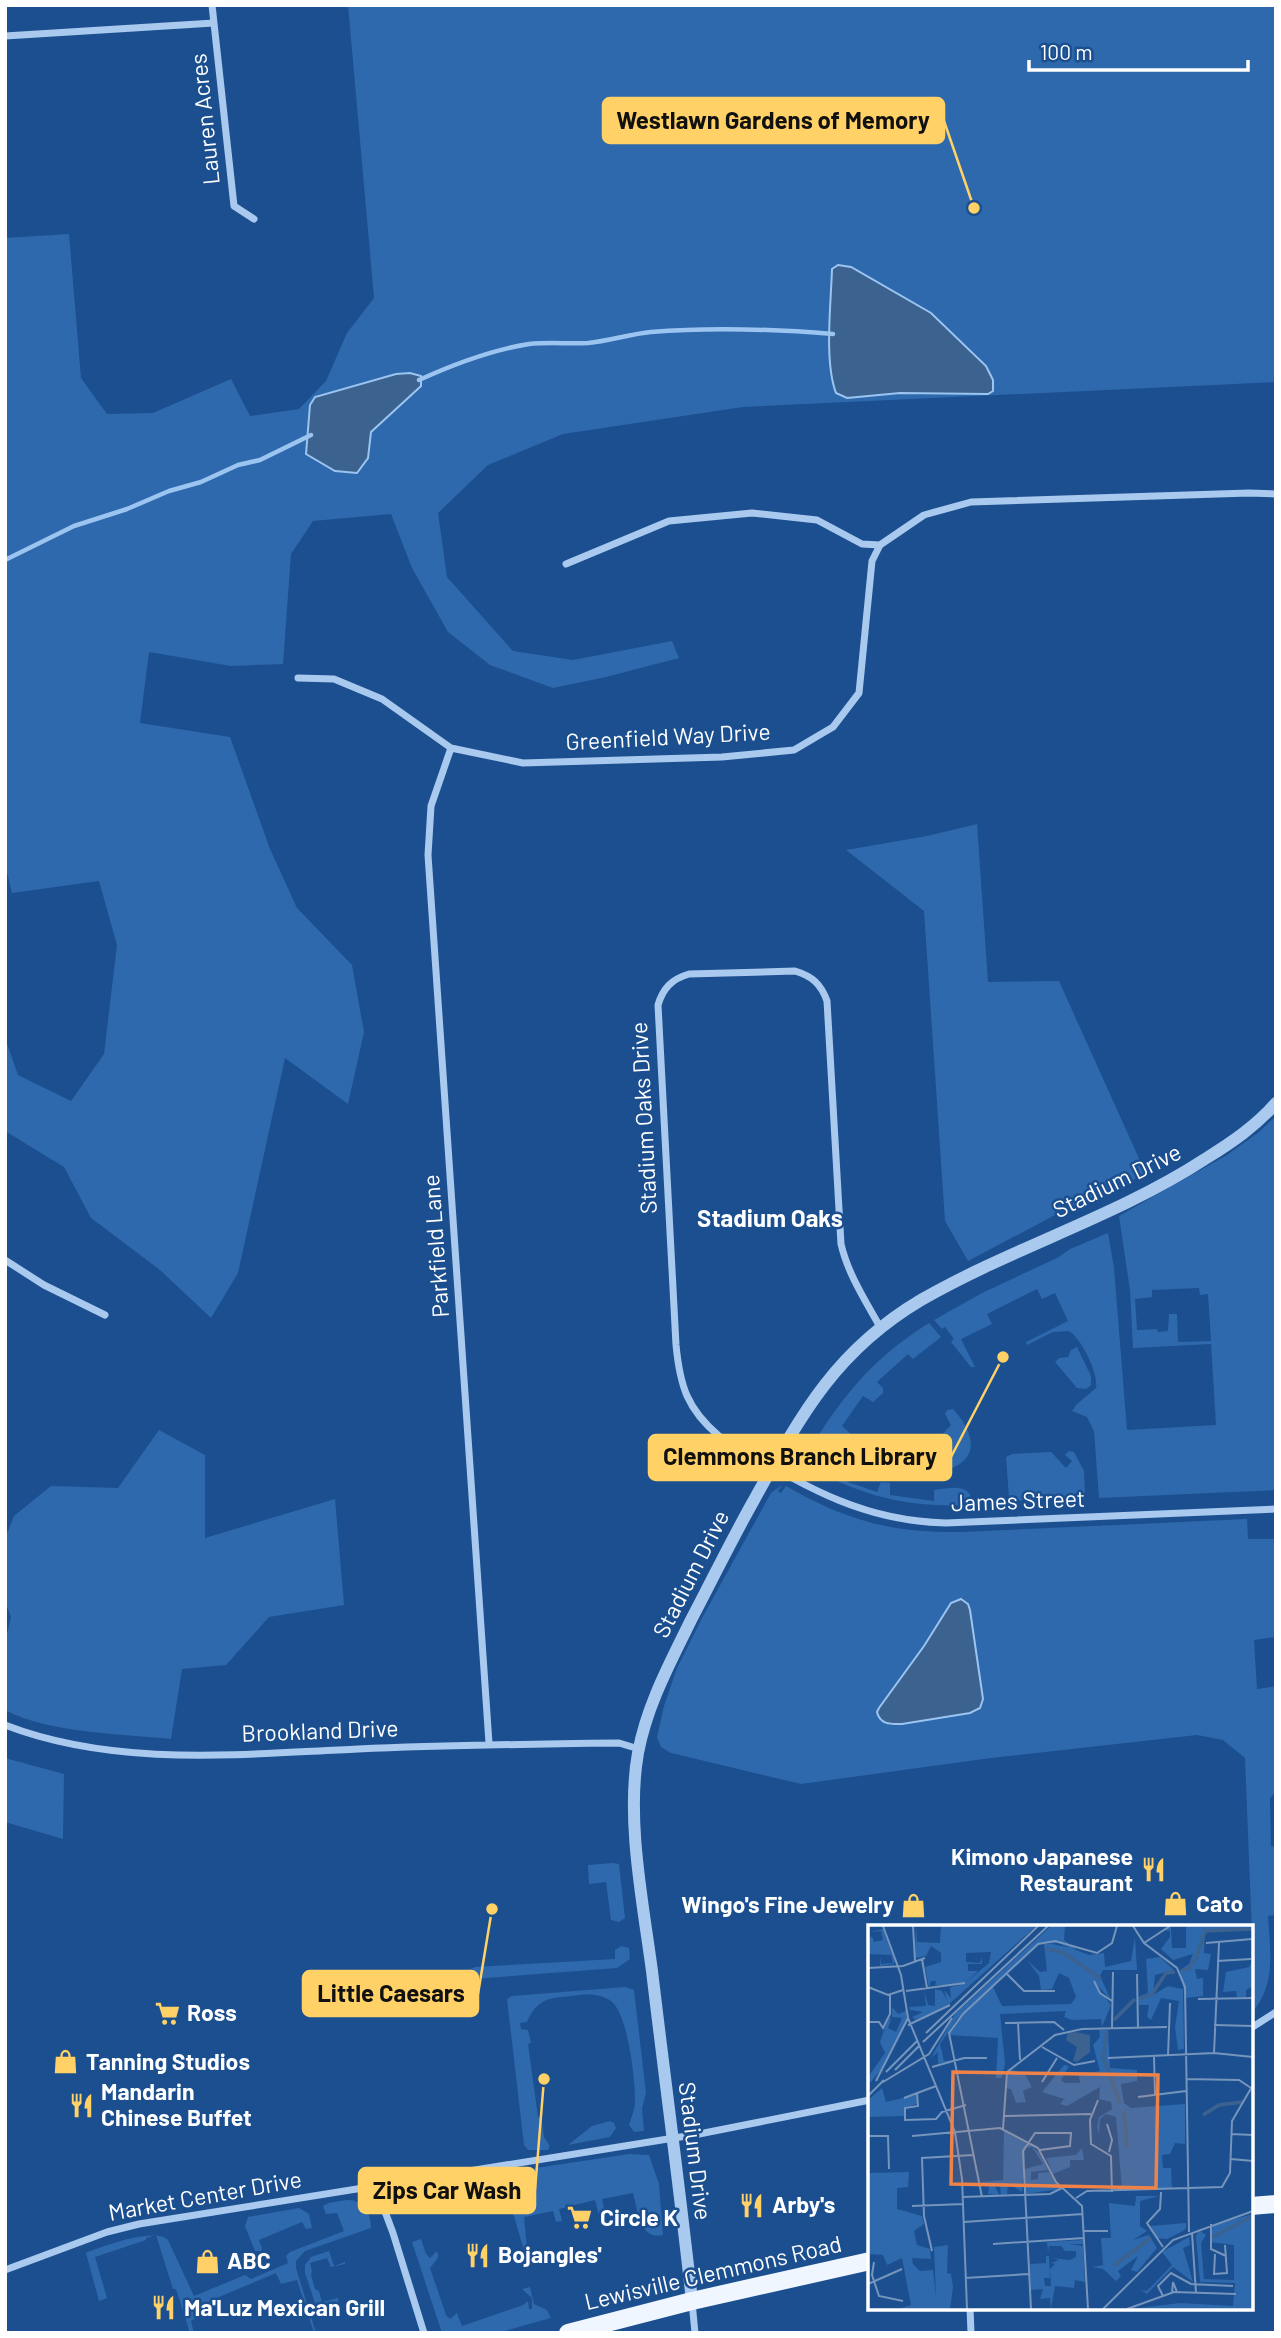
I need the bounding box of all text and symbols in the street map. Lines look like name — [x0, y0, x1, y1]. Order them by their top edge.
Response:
scale bar — [1029, 28, 1248, 72]
text: 100 m — [1040, 39, 1093, 64]
street label: Lauren Acres — [183, 52, 225, 186]
callout: Westlawn Gardens of Memory — [603, 98, 944, 143]
text: Westlawn Gardens of Memory — [616, 105, 930, 134]
street label: Greenfield Way Drive — [565, 717, 771, 755]
street label: Stadium Oaks Drive — [624, 1021, 662, 1215]
street label: Stadium Drive — [1048, 1137, 1185, 1223]
street label: Parkfield Lane — [416, 1174, 454, 1319]
district label: Stadium Oaks — [697, 1203, 843, 1232]
callout: Clemmons Branch Library — [649, 1435, 951, 1480]
text: Clemmons Branch Library — [663, 1441, 937, 1470]
street label: James Street — [950, 1484, 1086, 1516]
street label: Stadium Drive — [646, 1505, 734, 1642]
street label: Brookland Drive — [241, 1713, 399, 1747]
place label: Kimono Japanese Restaurant — [951, 1842, 1133, 1896]
restaurant icon: Kimono Japanese Restaurant — [1139, 1856, 1167, 1884]
place label: Cato — [1196, 1889, 1243, 1917]
place label: Wingo's Fine Jewelry — [681, 1890, 894, 1918]
shop icon: Cato — [1162, 1890, 1190, 1918]
shop icon: Wingo's Fine Jewelry — [900, 1891, 928, 1919]
inset map — [868, 1925, 1253, 2310]
callout: Little Caesars — [303, 1971, 478, 2016]
text: Little Caesars — [317, 1978, 465, 2007]
place label: Ross — [187, 1998, 237, 2026]
supermarket icon: Ross — [153, 1999, 181, 2027]
place label: Tanning Studios — [86, 2047, 250, 2075]
shop icon: Tanning Studios — [52, 2048, 80, 2076]
place label: Mandarin Chinese Buffet — [101, 2077, 252, 2131]
street label: Stadium Drive — [674, 2080, 718, 2222]
restaurant icon: Mandarin Chinese Buffet — [67, 2091, 95, 2119]
street label: Market Center Drive — [106, 2164, 304, 2226]
callout: Zips Car Wash — [359, 2168, 535, 2213]
text: Zips Car Wash — [373, 2175, 521, 2204]
place label: Arby's — [772, 2190, 835, 2218]
restaurant icon: Arby's — [738, 2191, 766, 2219]
place label: Circle K — [600, 2203, 678, 2231]
supermarket icon: Circle K — [566, 2204, 594, 2232]
street label: Lewisville Clemmons Road — [582, 2229, 844, 2315]
place label: Bojangles' — [498, 2240, 602, 2268]
restaurant icon: Bojangles' — [464, 2241, 492, 2269]
place label: ABC — [227, 2246, 271, 2274]
shop icon: ABC — [193, 2247, 221, 2275]
place label: Ma'Luz Mexican Grill — [184, 2293, 385, 2321]
restaurant icon: Ma'Luz Mexican Grill — [150, 2294, 178, 2322]

